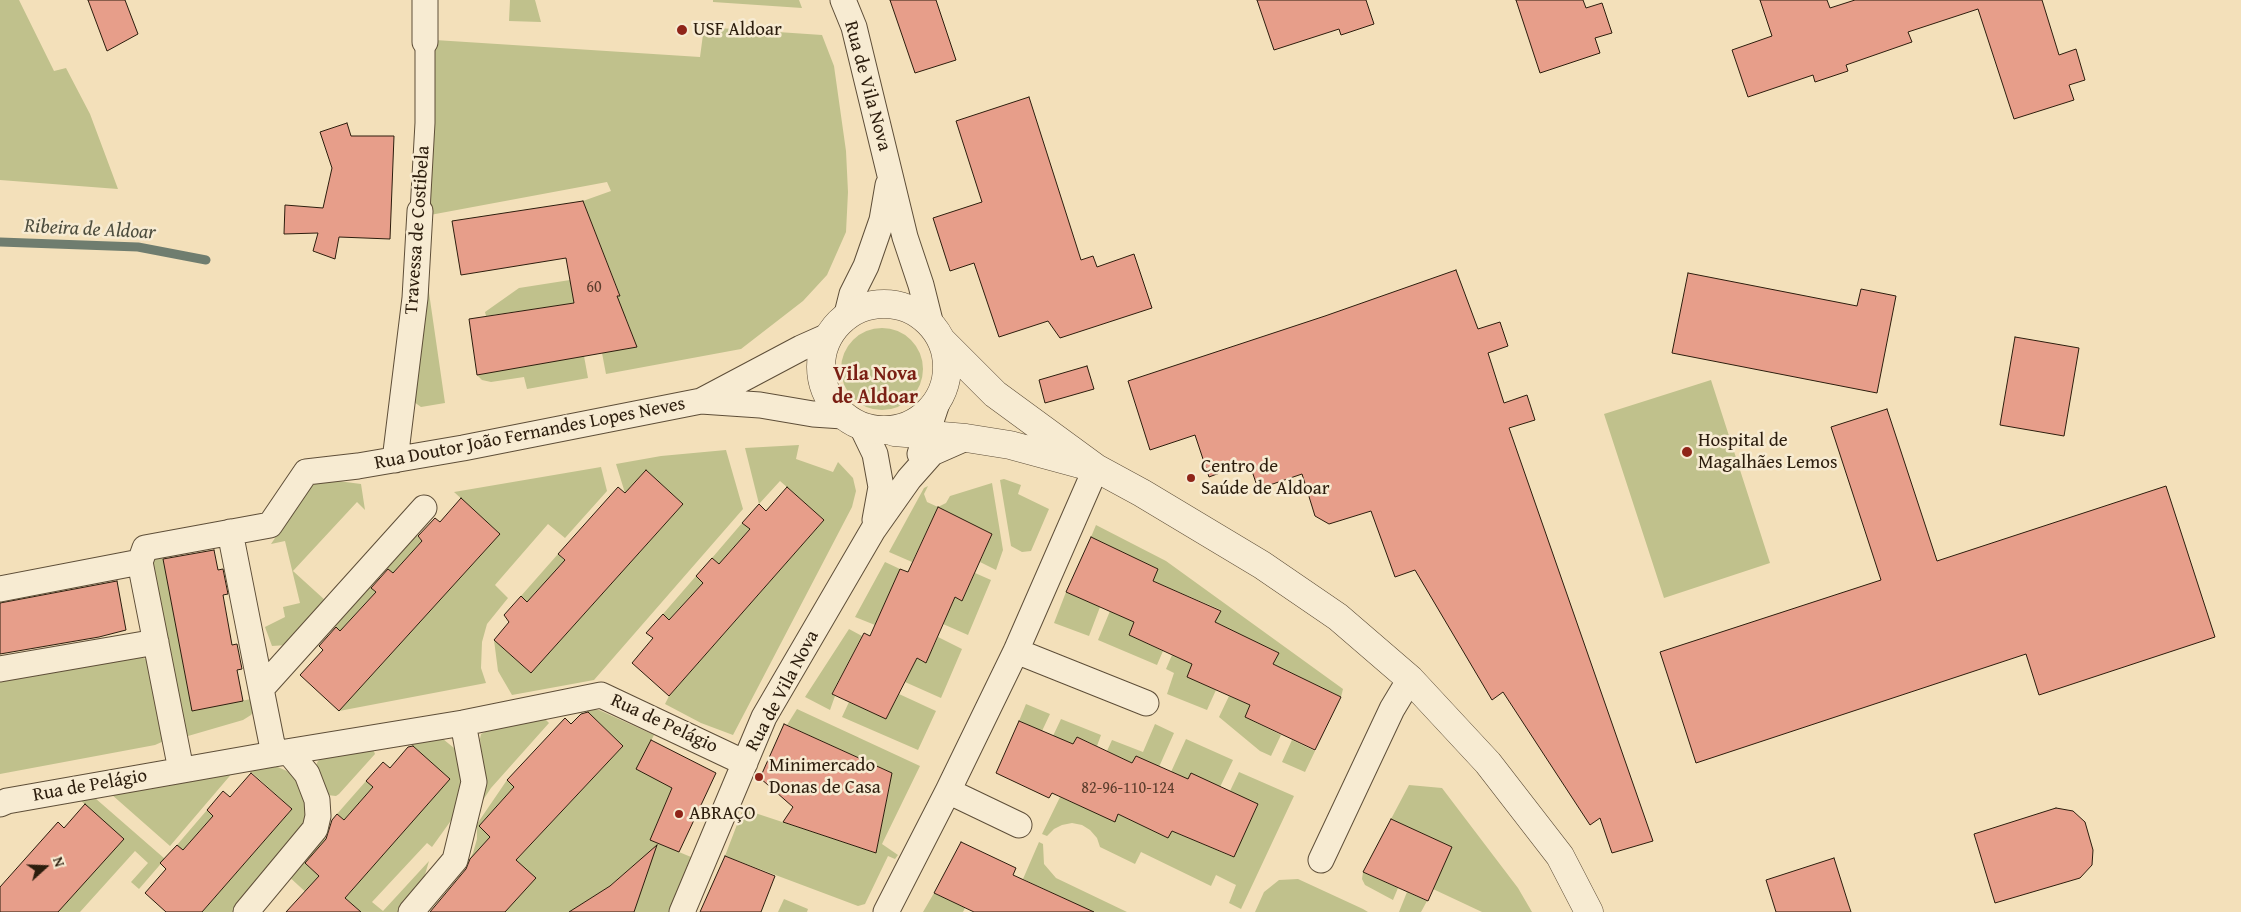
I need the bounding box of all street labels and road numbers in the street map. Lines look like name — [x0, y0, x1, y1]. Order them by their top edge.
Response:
street label: Rua de Vila Nova — [839, 18, 895, 154]
street label: Travessa de Costibela — [401, 145, 435, 315]
street label: Rua Doutor João Fernandes Lopes Neves — [373, 393, 687, 475]
street label: Rua de Vila Nova — [742, 627, 824, 755]
street label: Rua de Pelágio — [607, 689, 721, 759]
street label: Rua de Pelágio — [31, 765, 149, 807]

